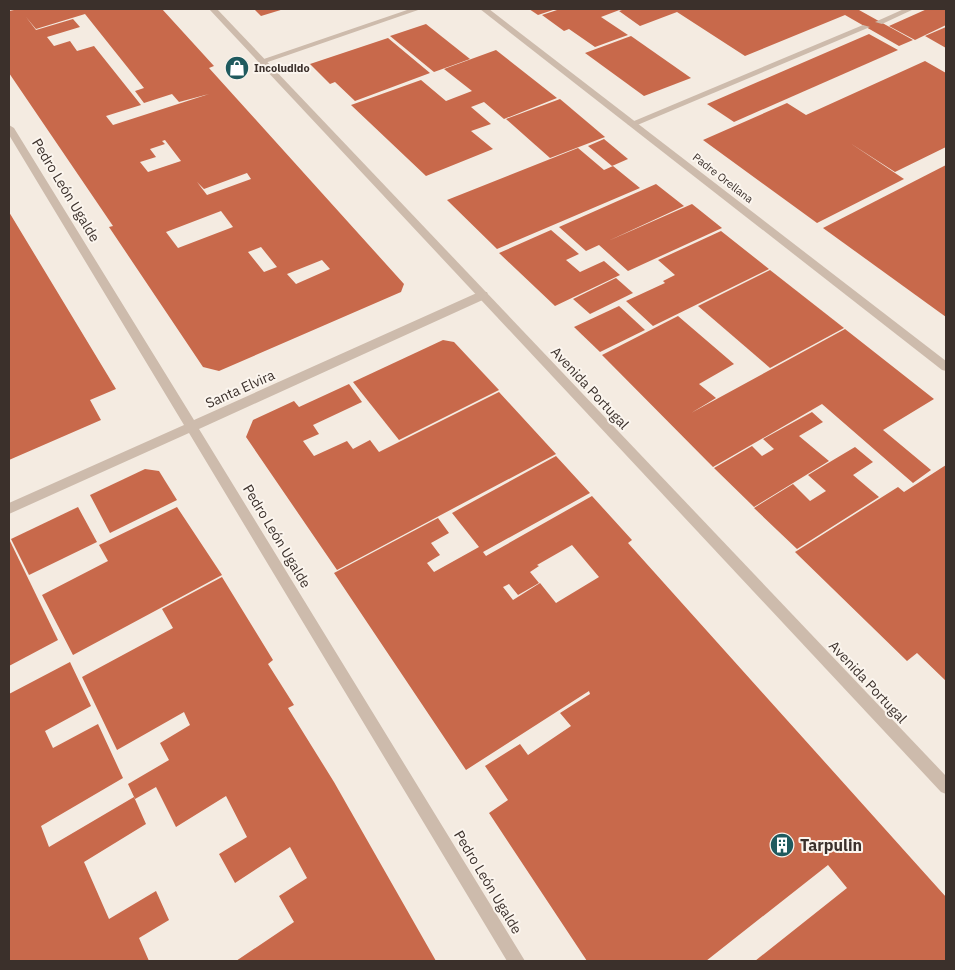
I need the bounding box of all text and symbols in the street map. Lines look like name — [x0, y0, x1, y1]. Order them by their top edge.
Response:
shop icon: Incoludido — [224, 55, 250, 81]
place label: Incoludido — [254, 61, 310, 75]
street label: Pedro León Ugalde — [28, 135, 104, 245]
street label: Padre Orellana — [690, 150, 756, 206]
street label: Avenida Portugal — [547, 343, 633, 433]
street label: Santa Elvira — [203, 366, 278, 412]
street label: Pedro León Ugalde — [239, 481, 315, 591]
street label: Avenida Portugal — [825, 637, 911, 727]
street label: Pedro León Ugalde — [450, 827, 526, 937]
building icon: Tarpulin — [769, 832, 795, 858]
place label: Tarpulin — [800, 835, 862, 855]

